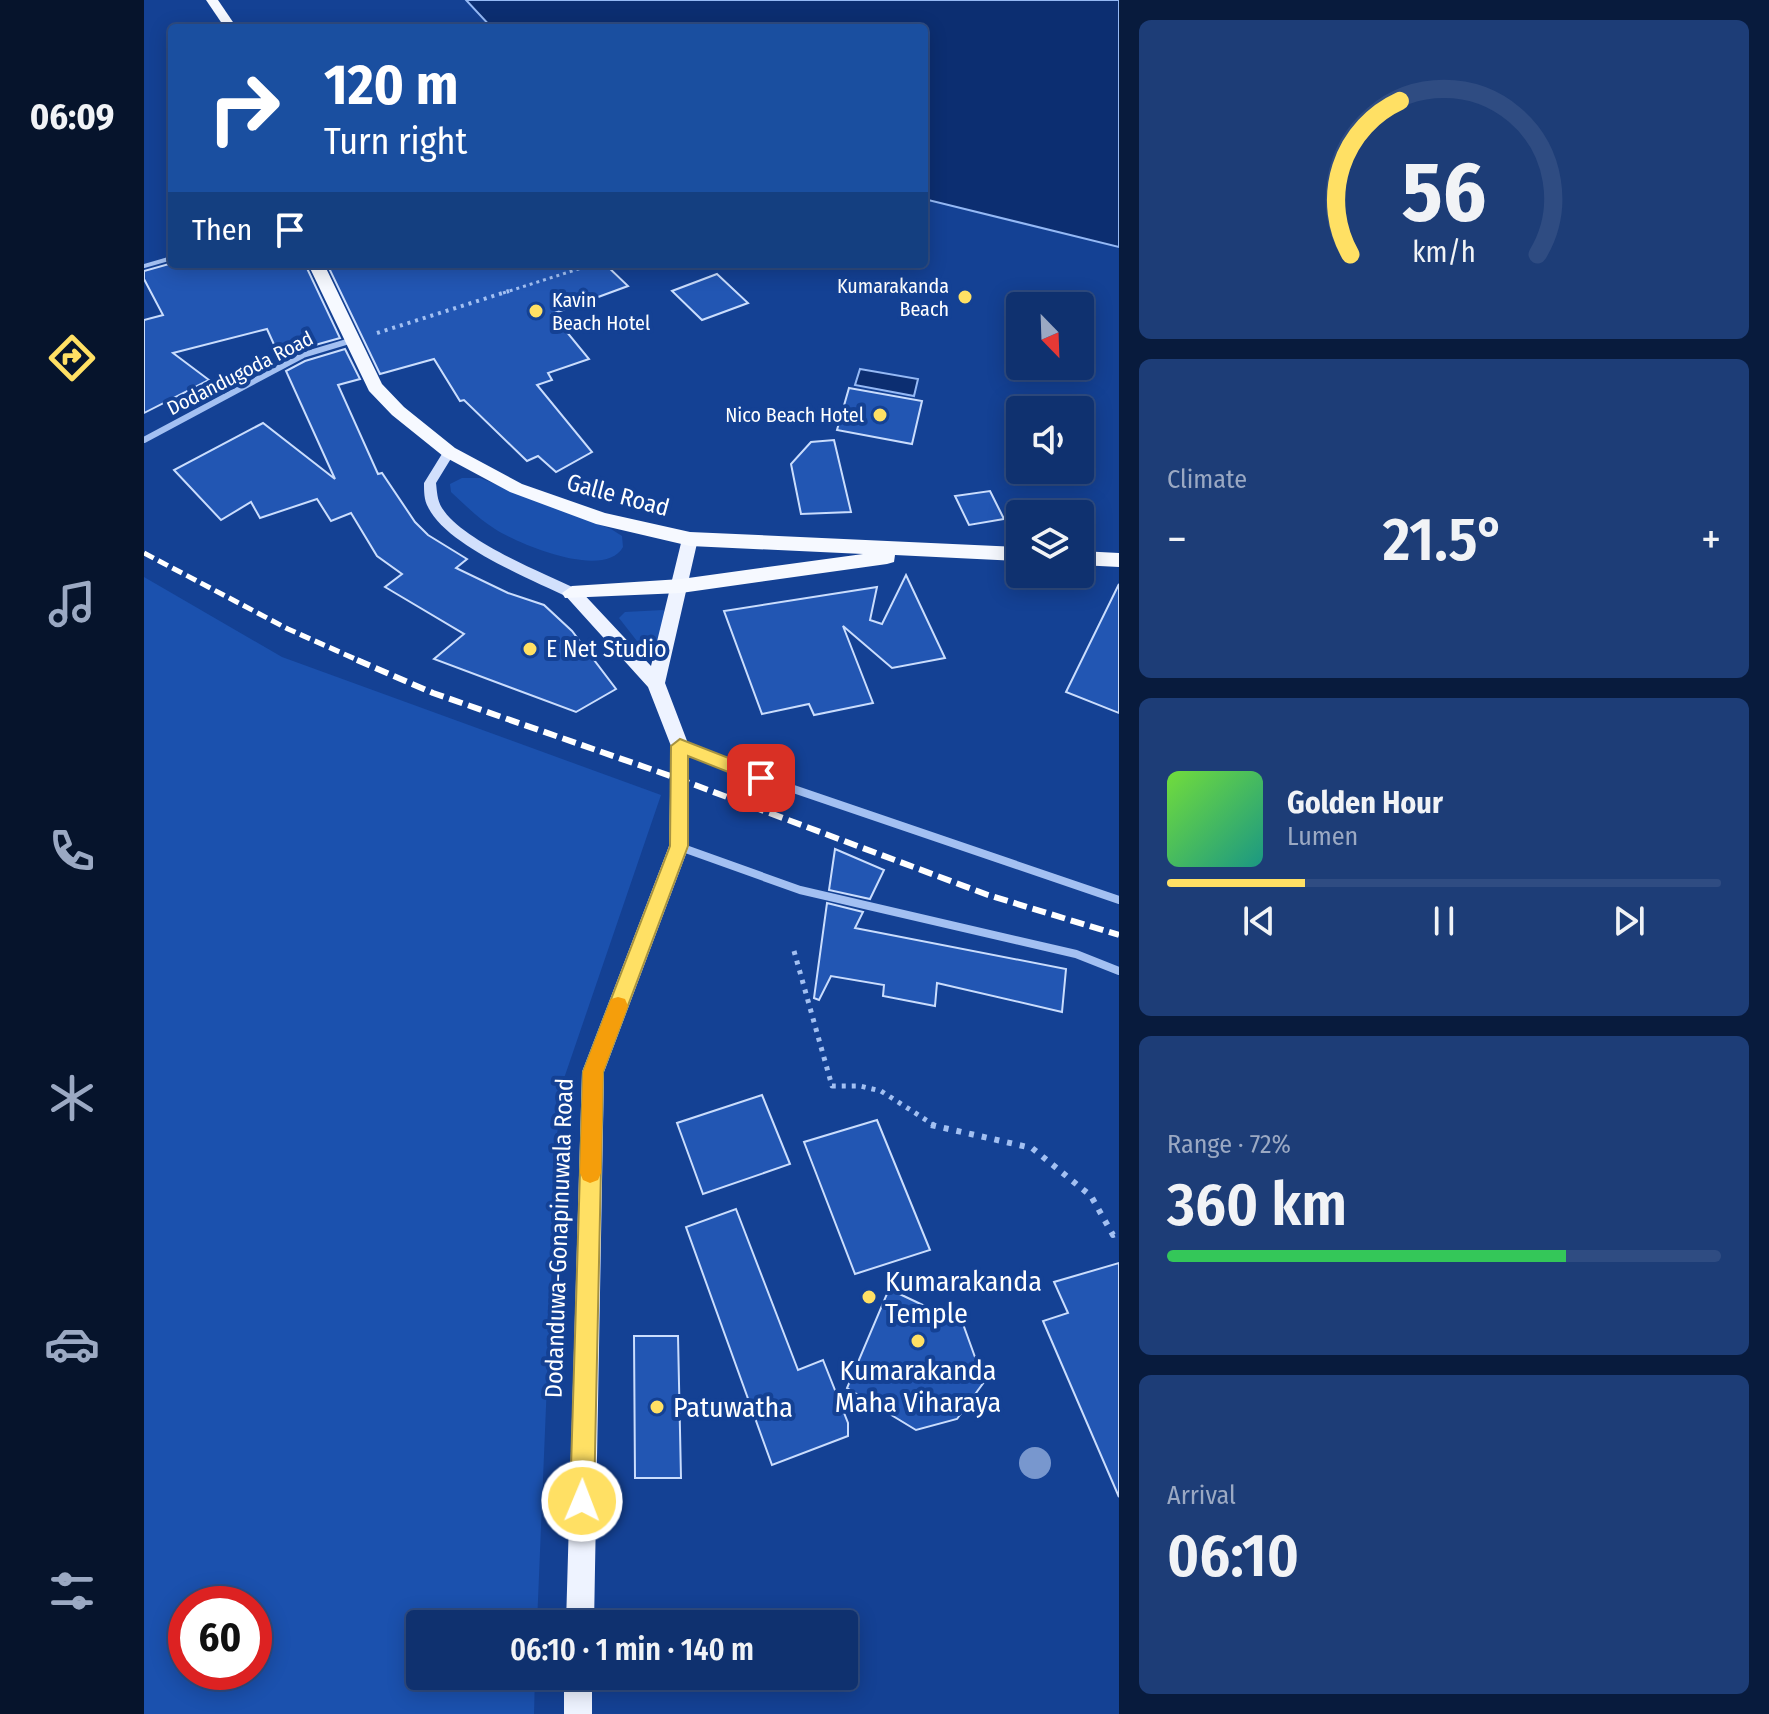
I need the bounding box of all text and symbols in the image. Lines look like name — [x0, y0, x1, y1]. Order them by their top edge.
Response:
text: 120 m — [324, 52, 459, 119]
icon: right — [192, 56, 296, 160]
text: 06:09 — [30, 95, 114, 139]
text: Turn right — [324, 120, 467, 164]
text: 56 — [1402, 143, 1486, 243]
icon: arrive — [268, 208, 312, 252]
text: Then — [192, 212, 252, 248]
text: km/h — [1412, 236, 1476, 271]
place label: Kumarakanda Beach — [837, 274, 949, 321]
place label: Kavin Beach Hotel — [552, 288, 650, 335]
marker: Kumarakanda Beach — [956, 288, 974, 306]
north arrow — [1006, 292, 1094, 380]
map controls — [1006, 292, 1094, 588]
marker: Kavin Beach Hotel — [527, 302, 545, 320]
street label: Dodandugoda Road — [163, 326, 317, 420]
icon: directions — [44, 330, 100, 386]
button: sound — [1006, 396, 1094, 484]
place label: Nico Beach Hotel — [725, 403, 864, 427]
marker: Nico Beach Hotel — [871, 406, 889, 424]
text: Climate — [1167, 464, 1247, 495]
street label: Galle Road — [564, 468, 672, 522]
button: layers — [1006, 500, 1094, 588]
text: 21.5° — [1383, 504, 1505, 576]
text: − — [1167, 513, 1187, 566]
text: + — [1701, 513, 1721, 566]
icon: music — [44, 576, 100, 632]
place label: E Net Studio — [546, 635, 667, 663]
marker: E Net Studio — [521, 640, 539, 658]
pin — [727, 744, 795, 812]
icon: arrive — [739, 756, 783, 800]
text: Golden Hour — [1287, 785, 1443, 821]
text: Lumen — [1287, 821, 1358, 852]
icon: phone — [44, 823, 100, 879]
icon: previous — [1237, 899, 1281, 943]
icon: pause — [1422, 899, 1466, 943]
icon: next — [1607, 899, 1651, 943]
icon: climate — [44, 1070, 100, 1126]
street label: Dodanduwa-Gonapinuwala Road — [539, 1078, 579, 1398]
text: Range · 72% — [1167, 1129, 1291, 1160]
text: 360 km — [1167, 1169, 1347, 1241]
place label: Kumarakanda Temple — [885, 1265, 1042, 1330]
marker: Kumarakanda Temple — [860, 1288, 878, 1306]
icon: car — [44, 1316, 100, 1372]
marker: Kumarakanda Maha Viharaya — [909, 1332, 927, 1350]
place label: Kumarakanda Maha Viharaya — [835, 1354, 1001, 1419]
place label: Patuwatha — [673, 1391, 793, 1424]
marker: Patuwatha — [648, 1398, 666, 1416]
position arrow — [540, 1459, 624, 1543]
text: Arrival — [1167, 1480, 1236, 1511]
text: 06:10 — [1167, 1520, 1299, 1592]
icon: filters — [44, 1563, 100, 1619]
speed limit sign: 60 — [168, 1586, 272, 1690]
text: 06:10 · 1 min · 140 m — [510, 1632, 754, 1668]

